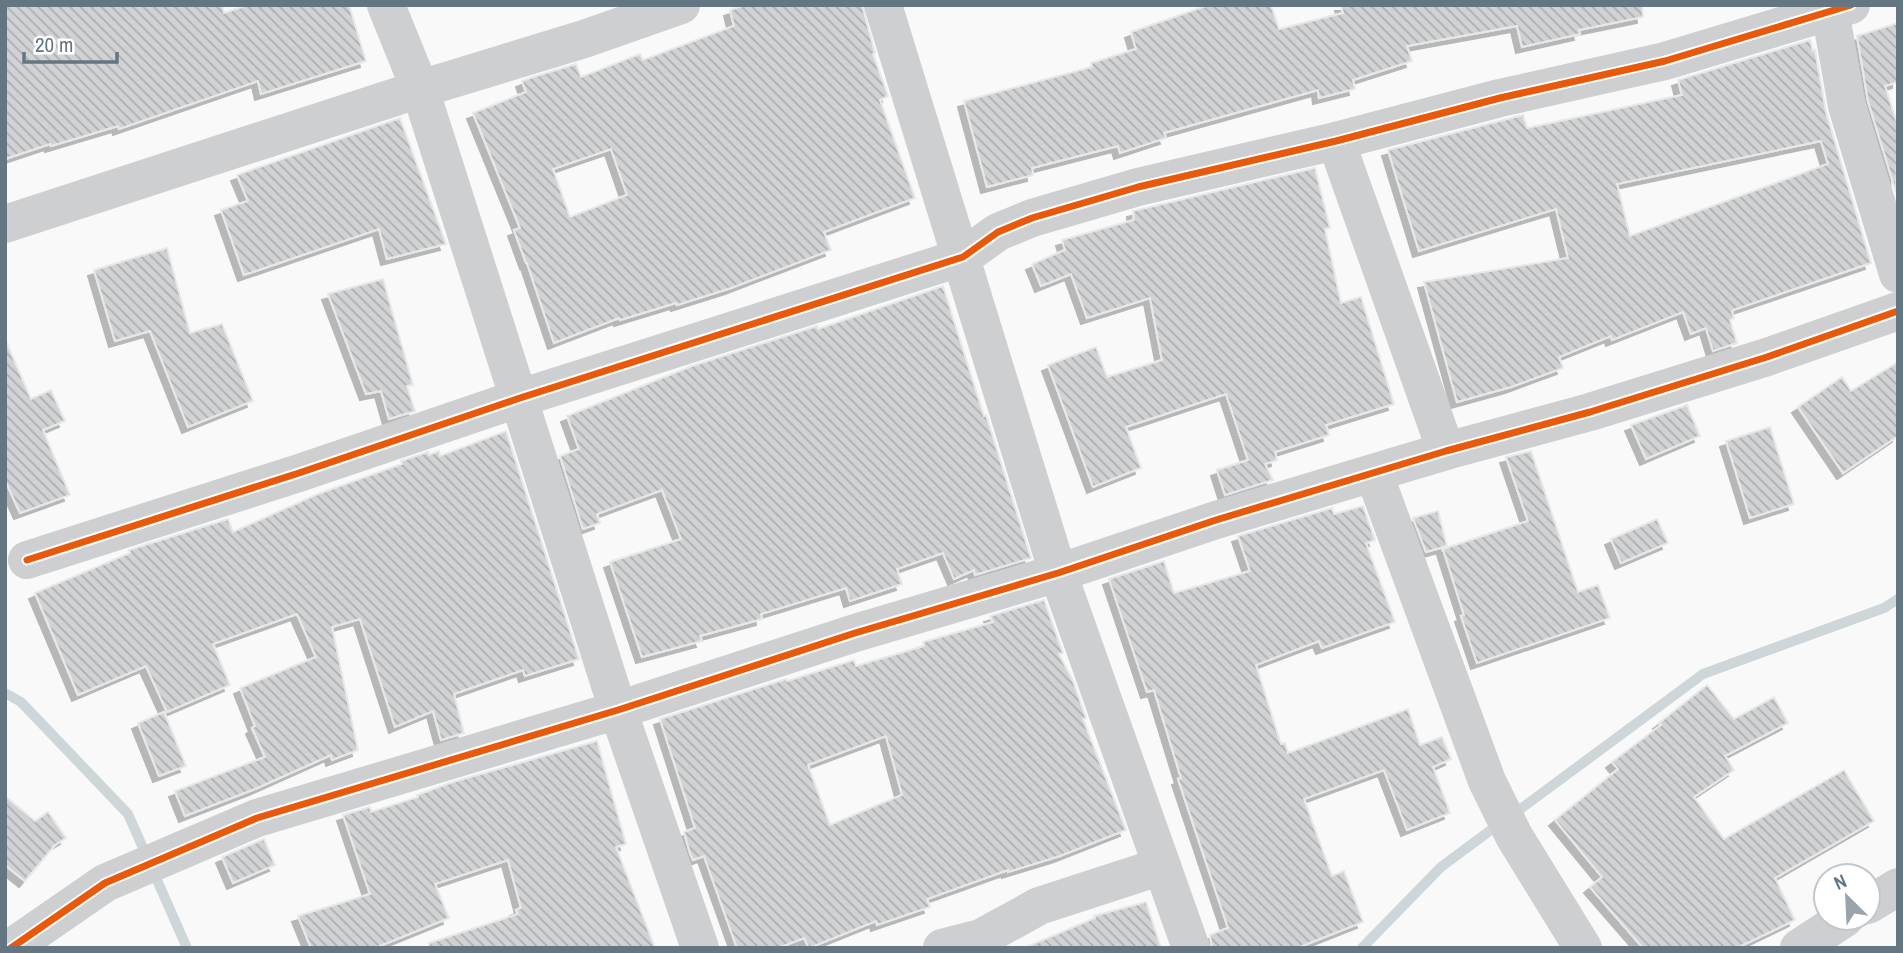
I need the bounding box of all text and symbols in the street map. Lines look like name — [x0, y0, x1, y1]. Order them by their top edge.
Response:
scale bar — [24, 21, 117, 65]
text: 20 m — [35, 30, 73, 59]
north arrow — [1812, 862, 1882, 932]
text: N — [1830, 867, 1851, 896]

